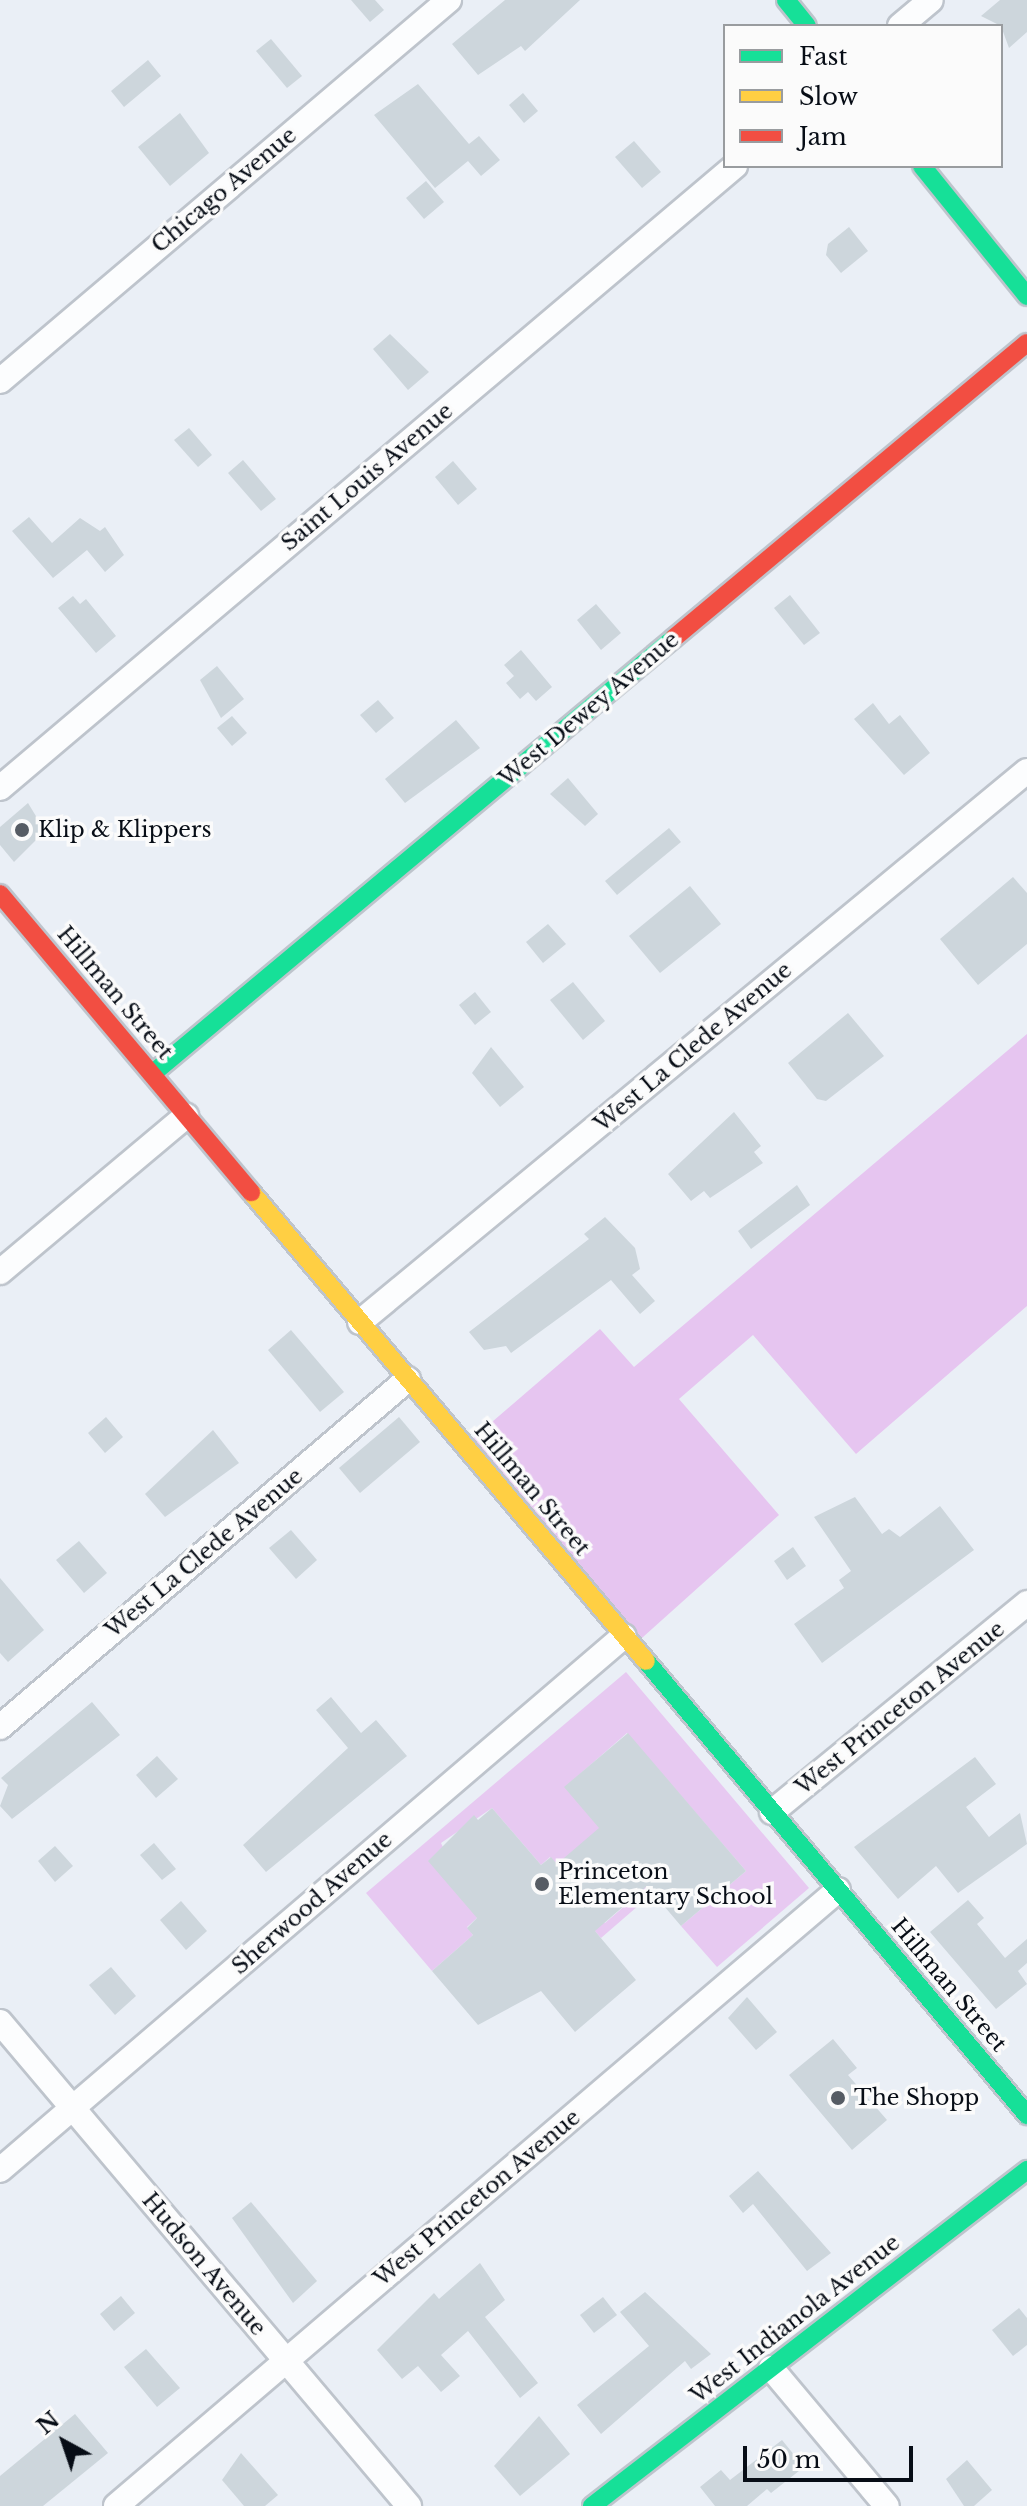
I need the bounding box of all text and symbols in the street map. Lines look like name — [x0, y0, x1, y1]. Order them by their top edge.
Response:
legend — [723, 24, 1003, 168]
text: Fast — [799, 42, 847, 71]
text: Slow — [799, 82, 858, 111]
street label: Chicago Avenue — [146, 121, 302, 259]
text: Jam — [799, 122, 847, 151]
street label: Saint Louis Avenue — [276, 397, 458, 557]
street label: West Dewey Avenue — [493, 626, 685, 792]
place label: Klip & Klippers — [38, 817, 211, 843]
marker: Klip & Klippers — [13, 821, 31, 839]
street label: Hillman Street — [52, 921, 178, 1065]
street label: West La Clede Avenue — [588, 956, 798, 1138]
street label: Hillman Street — [469, 1417, 595, 1561]
street label: West La Clede Avenue — [99, 1462, 309, 1644]
street label: West Princeton Avenue — [790, 1615, 1010, 1801]
street label: Sherwood Avenue — [226, 1826, 398, 1980]
place label: Princeton Elementary School — [558, 1858, 774, 1910]
marker: Princeton Elementary School — [533, 1875, 551, 1893]
street label: Hillman Street — [886, 1913, 1012, 2057]
place label: The Shopp — [854, 2085, 979, 2111]
marker: The Shopp — [829, 2089, 847, 2107]
street label: West Princeton Avenue — [368, 2104, 586, 2292]
street label: Hudson Avenue — [136, 2187, 272, 2341]
street label: West Indianola Avenue — [685, 2229, 905, 2409]
north arrow — [24, 2402, 104, 2482]
text: N — [32, 2406, 65, 2440]
scale bar — [747, 2430, 917, 2480]
text: 50 m — [757, 2445, 820, 2474]

